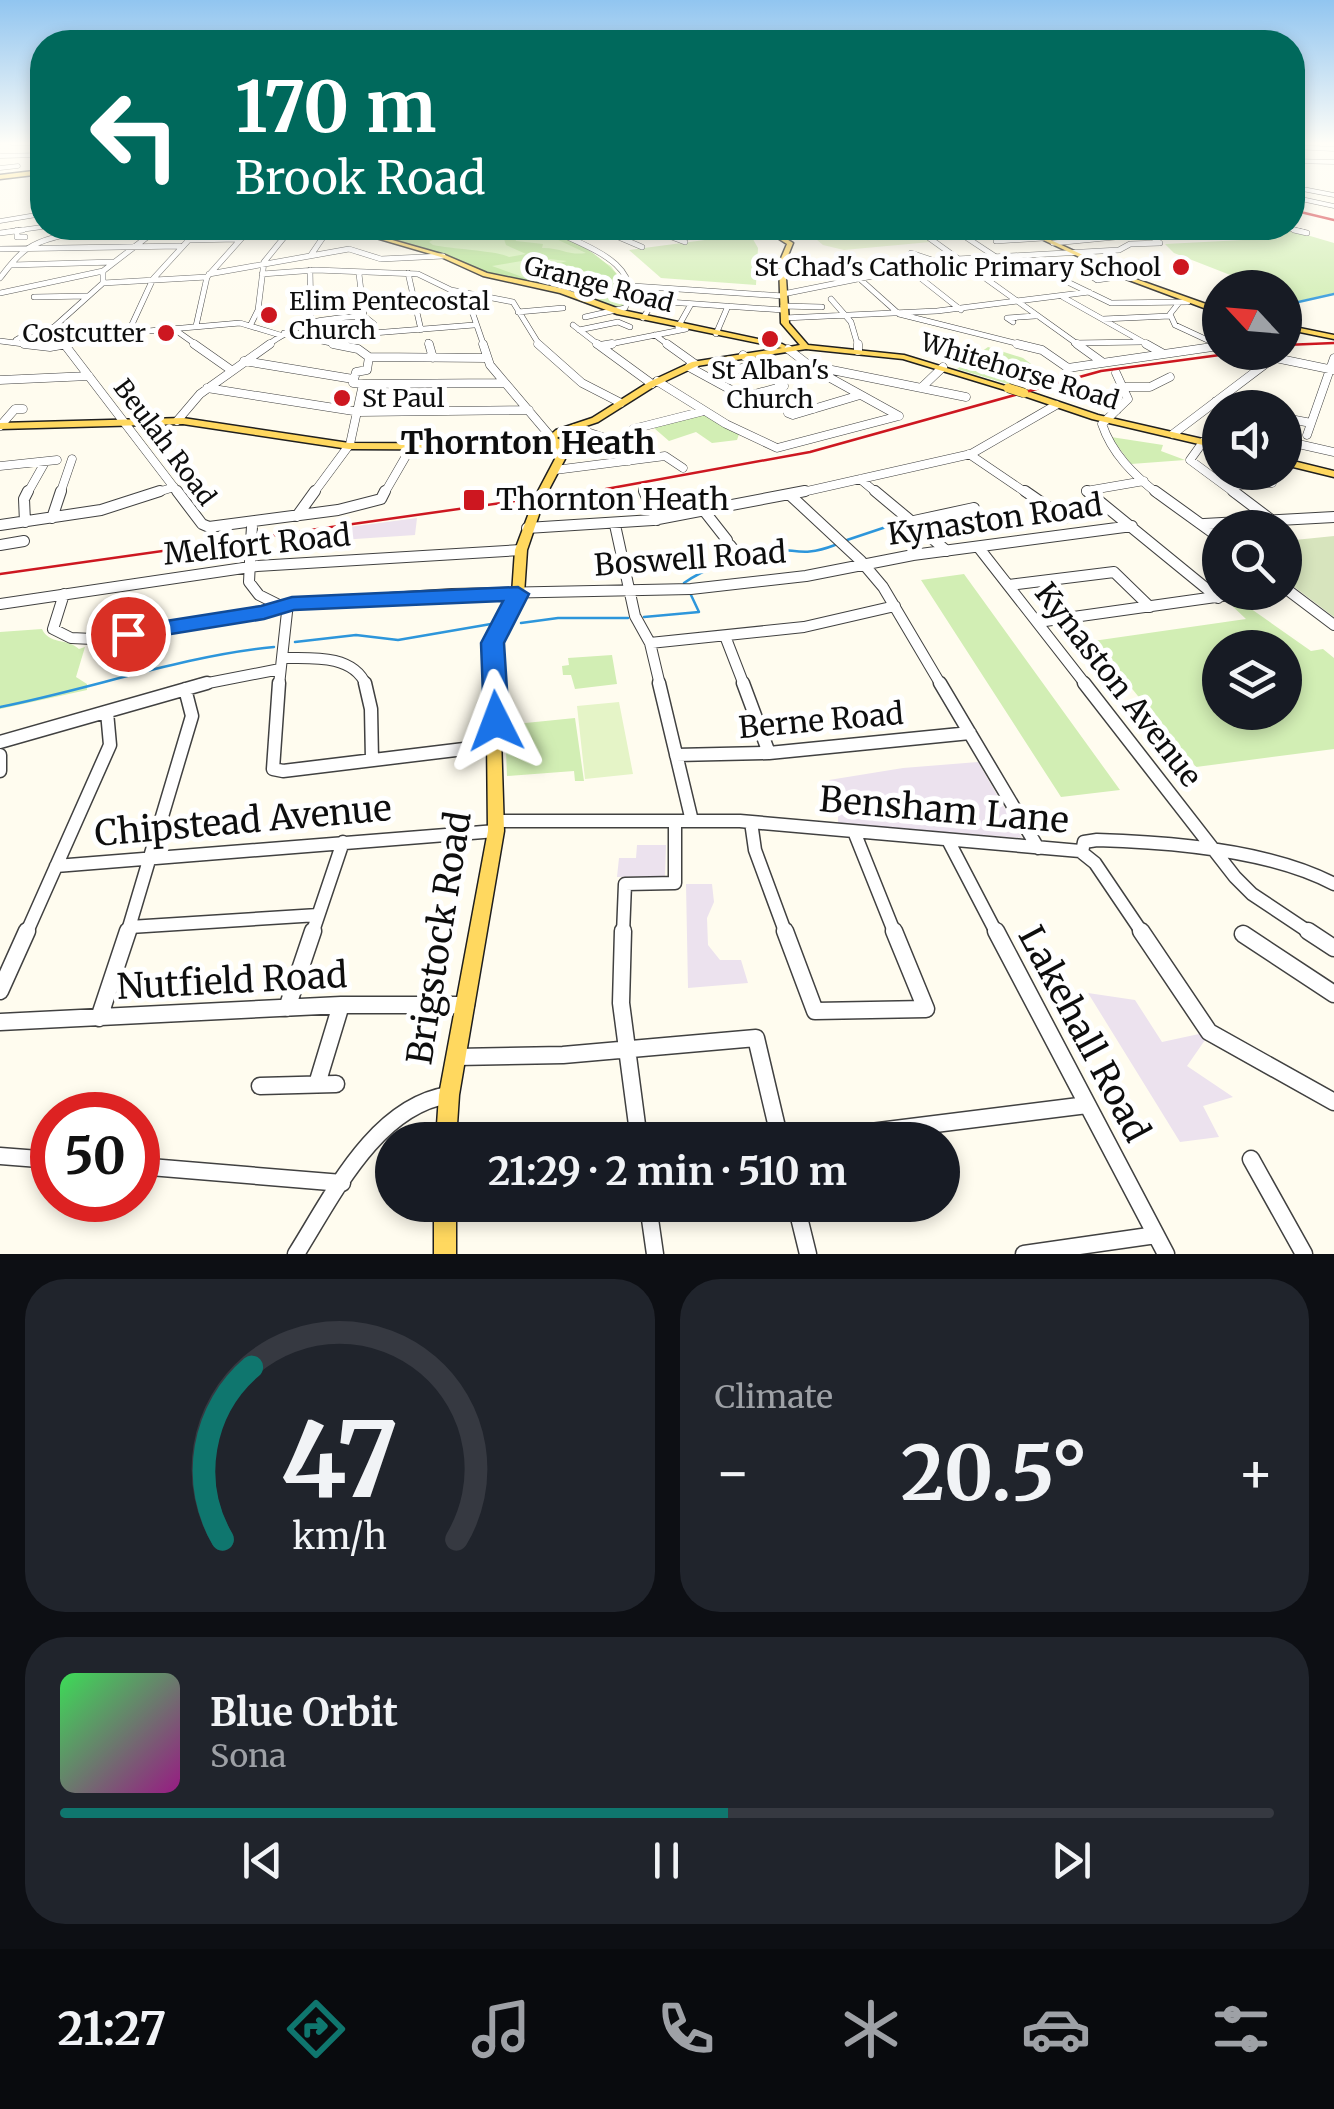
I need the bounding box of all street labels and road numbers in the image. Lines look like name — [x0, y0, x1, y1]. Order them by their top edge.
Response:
street label: Grange Road — [521, 249, 677, 319]
street label: Whitehorse Road — [916, 325, 1123, 416]
street label: Beulah Road — [107, 372, 223, 512]
street label: Kynaston Road — [885, 485, 1105, 553]
street label: Melfort Road — [162, 515, 352, 573]
street label: Boswell Road — [593, 532, 787, 584]
street label: Kynaston Avenue — [1027, 575, 1210, 794]
street label: Berne Road — [737, 694, 905, 746]
street label: Bensham Lane — [817, 777, 1071, 843]
street label: Chipstead Avenue — [93, 786, 393, 856]
street label: Brigstock Road — [397, 808, 481, 1068]
street label: Lakehall Road — [1009, 919, 1159, 1149]
street label: Nutfield Road — [116, 953, 348, 1009]

